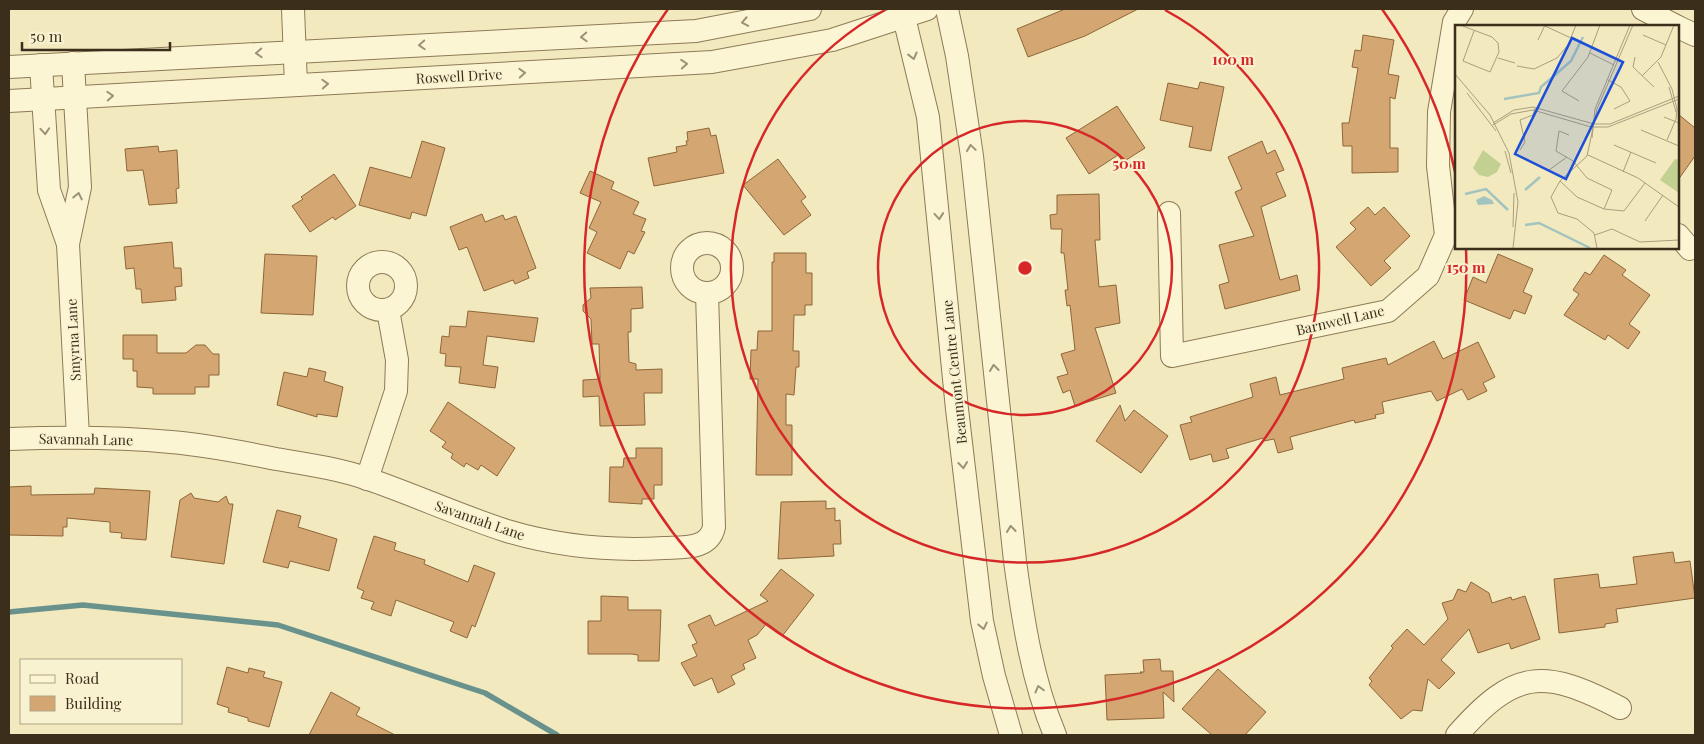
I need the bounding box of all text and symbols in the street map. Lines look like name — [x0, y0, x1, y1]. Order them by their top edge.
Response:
one-way arrow — [741, 16, 750, 26]
scale bar — [22, 20, 170, 52]
inset map — [1455, 25, 1679, 249]
text: 50 m — [30, 26, 63, 46]
one-way arrow — [580, 31, 588, 42]
one-way arrow — [417, 39, 425, 50]
one-way arrow — [255, 47, 263, 58]
text: 100 m — [1212, 49, 1255, 69]
one-way arrow — [907, 52, 918, 61]
one-way arrow — [680, 59, 688, 70]
street label: Roswell Drive — [415, 64, 503, 88]
one-way arrow — [518, 68, 526, 79]
one-way arrow — [321, 78, 329, 89]
one-way arrow — [106, 90, 114, 101]
one-way arrow — [39, 128, 50, 136]
one-way arrow — [966, 143, 977, 151]
text: 50 m — [1112, 153, 1146, 173]
one-way arrow — [73, 191, 83, 200]
one-way arrow — [933, 213, 944, 221]
text: 150 m — [1446, 257, 1486, 277]
centre of rings — [1016, 259, 1034, 277]
street label: Smyrna Lane — [61, 298, 85, 382]
street label: Beaumont Centre Lane — [937, 299, 971, 445]
street label: Barnwell Lane — [1294, 301, 1386, 339]
one-way arrow — [989, 364, 1000, 372]
street label: Savannah Lane — [39, 429, 133, 449]
one-way arrow — [957, 461, 968, 469]
street label: Savannah Lane — [432, 496, 528, 544]
one-way arrow — [1006, 525, 1017, 533]
one-way arrow — [978, 622, 988, 631]
legend — [20, 659, 182, 724]
text: Road — [65, 668, 99, 688]
one-way arrow — [1034, 685, 1045, 694]
text: Building — [65, 693, 122, 713]

